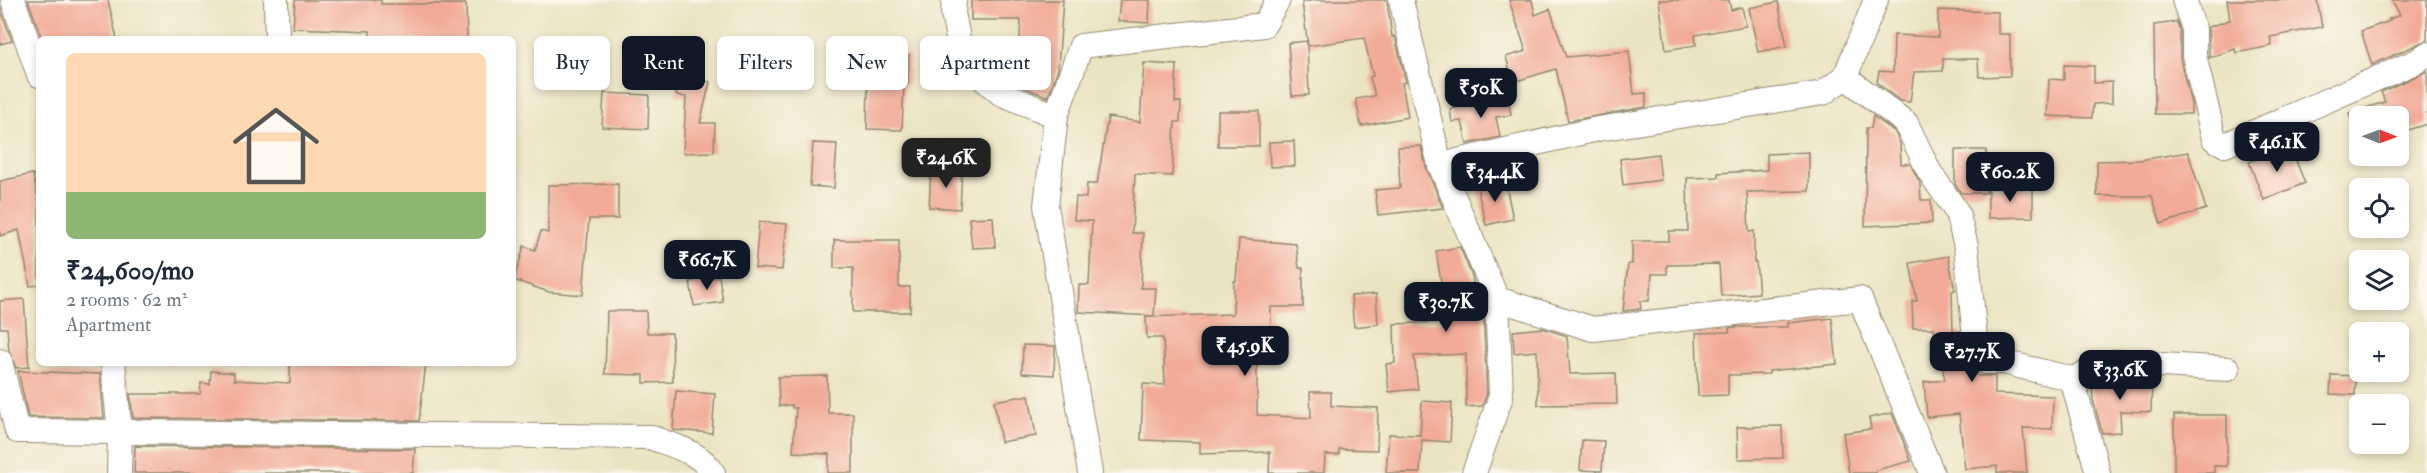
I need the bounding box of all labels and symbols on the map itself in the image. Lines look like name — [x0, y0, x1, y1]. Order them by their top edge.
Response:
pin: ₹50K — [1445, 68, 1517, 119]
north arrow — [2349, 106, 2409, 166]
pin: ₹46.1K — [2228, 122, 2326, 173]
pin: ₹24.6K — [897, 138, 995, 189]
pin: ₹34.4K — [1446, 152, 1544, 203]
pin: ₹60.2K — [1961, 152, 2059, 203]
pin: ₹66.7K — [658, 240, 756, 291]
pin: ₹30.7K — [1397, 282, 1495, 333]
pin: ₹45.9K — [1196, 326, 1294, 377]
pin: ₹27.7K — [1923, 332, 2021, 383]
pin: ₹33.6K — [2071, 350, 2169, 401]

